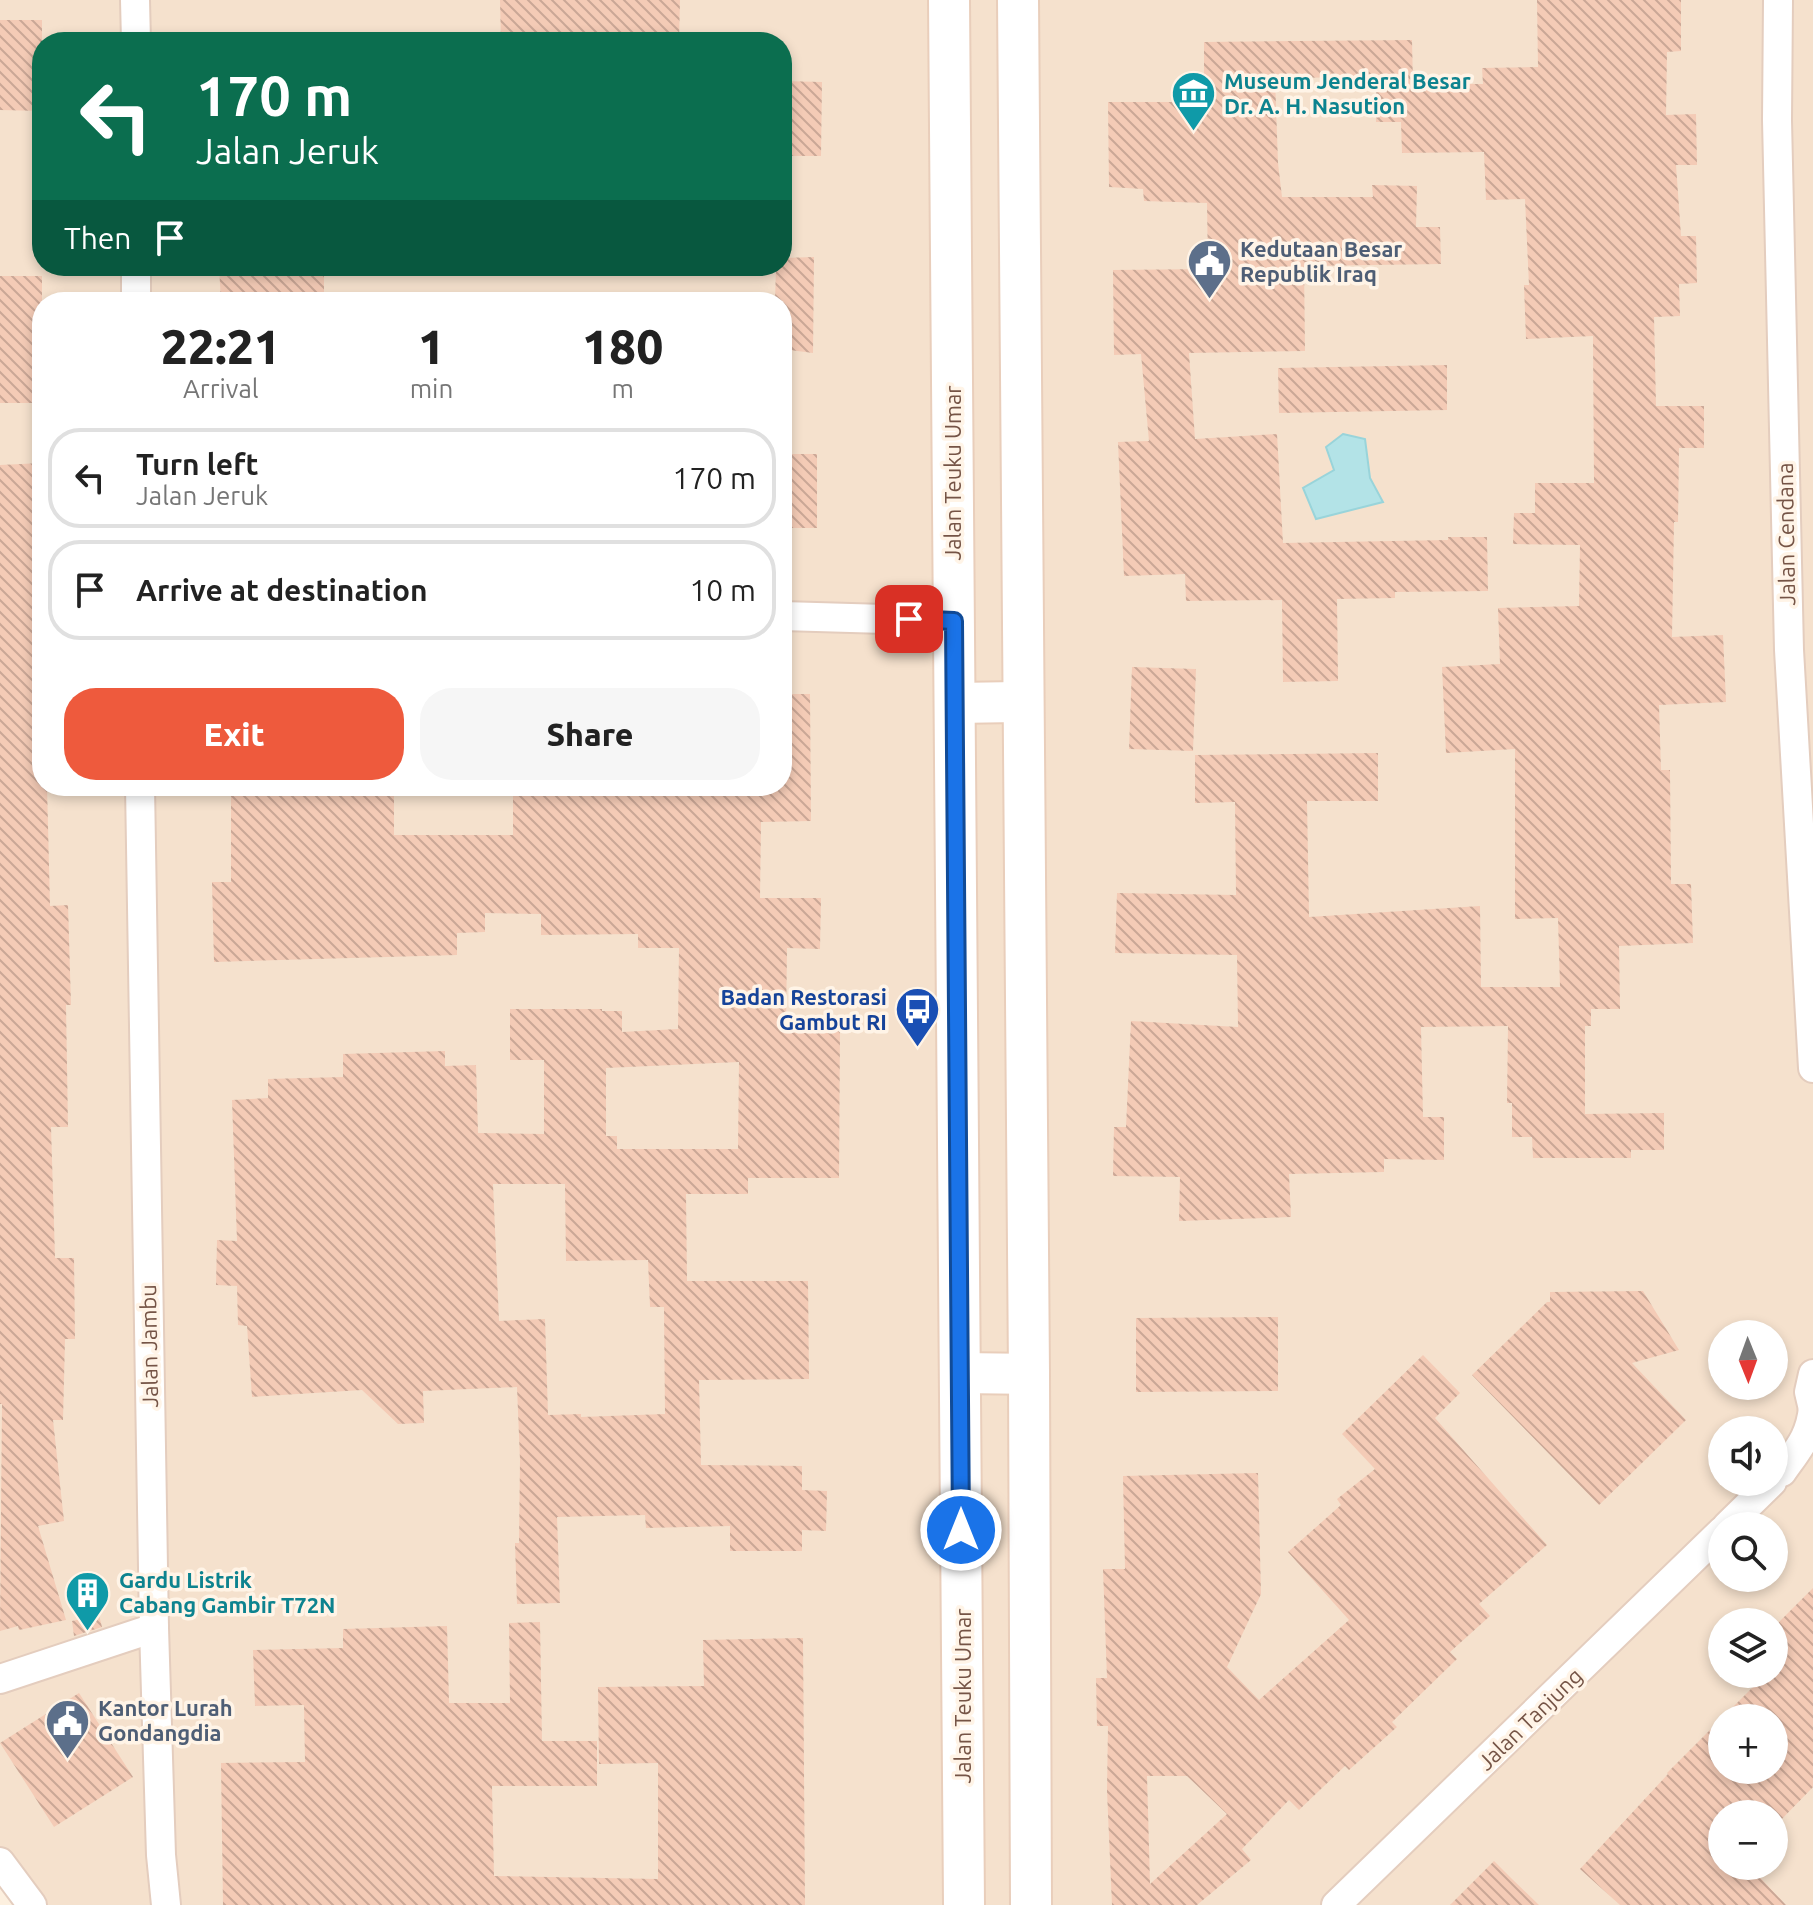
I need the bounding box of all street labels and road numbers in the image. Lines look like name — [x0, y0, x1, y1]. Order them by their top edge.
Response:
street label: Jalan Teuku Umar — [940, 385, 965, 561]
street label: Jalan Cendana — [1772, 462, 1799, 606]
street label: Jalan Jambu — [135, 1284, 162, 1408]
street label: Jalan Teuku Umar — [950, 1608, 975, 1784]
street label: Jalan Tanjung — [1472, 1663, 1587, 1775]

